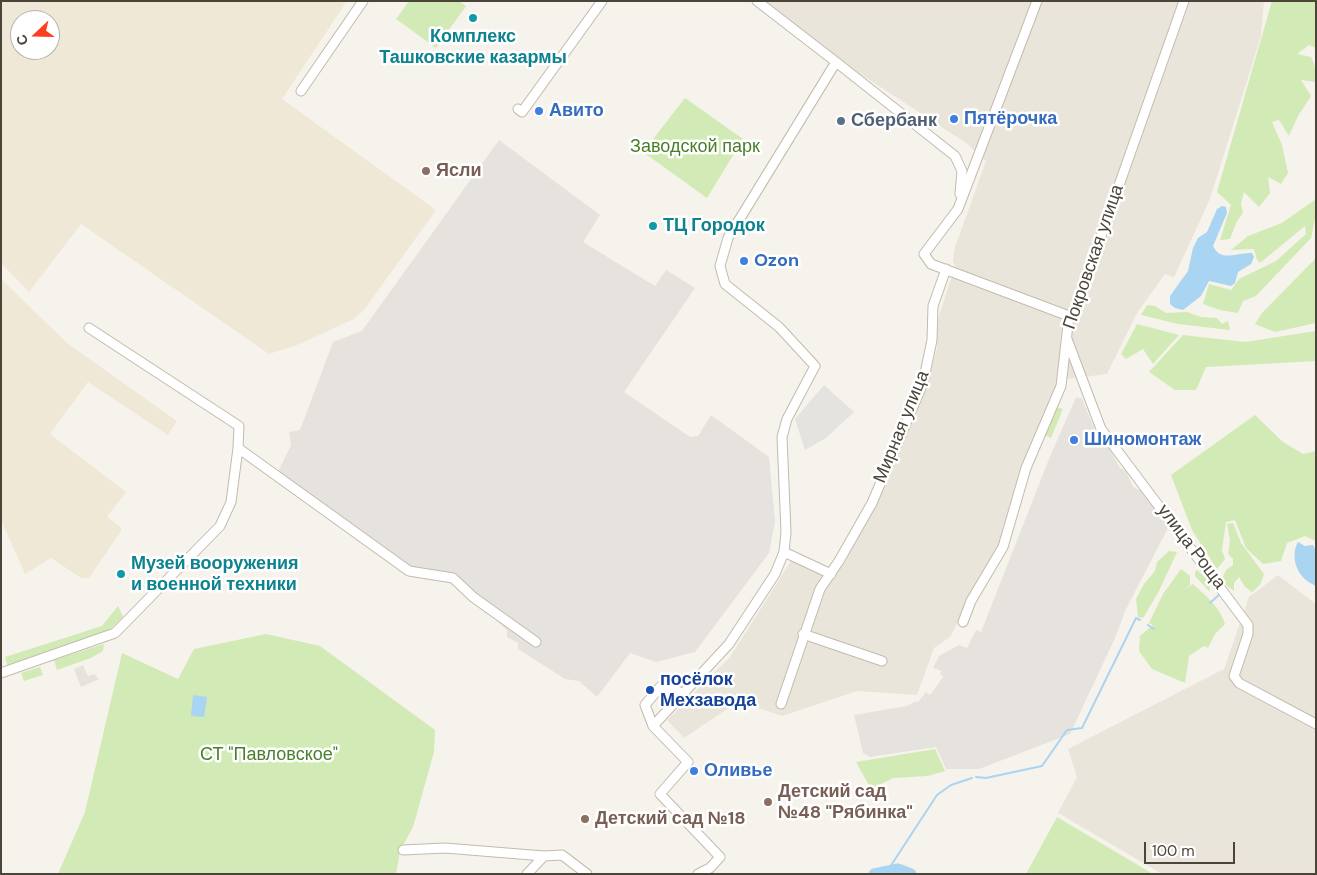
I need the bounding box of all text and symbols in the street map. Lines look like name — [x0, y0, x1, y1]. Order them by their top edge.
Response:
north arrow — [10, 10, 60, 60]
marker: Комплекс Ташковские казармы — [467, 12, 479, 24]
place label: Комплекс Ташковские казармы — [379, 26, 567, 68]
text: С — [12, 32, 32, 48]
place label: Авито — [549, 100, 604, 122]
marker: Авито — [533, 105, 545, 117]
place label: Пятёрочка — [964, 108, 1057, 130]
place label: Сбербанк — [851, 110, 937, 132]
marker: Пятёрочка — [948, 113, 960, 125]
marker: Сбербанк — [835, 115, 847, 127]
park label: Заводской парк — [630, 136, 760, 158]
place label: Ясли — [436, 160, 481, 182]
marker: Ясли — [420, 165, 432, 177]
street label: Покровская улица — [1059, 182, 1129, 332]
place label: ТЦ Городок — [663, 215, 765, 237]
marker: ТЦ Городок — [647, 220, 659, 232]
place label: Ozon — [754, 250, 799, 272]
marker: Ozon — [738, 255, 750, 267]
street label: Мирная улица — [870, 368, 934, 486]
place label: Шиномонтаж — [1084, 429, 1201, 451]
marker: Шиномонтаж — [1068, 434, 1080, 446]
street label: улица Роща — [1152, 500, 1230, 594]
place label: Музей вооружения и военной техники — [131, 553, 299, 596]
marker: Музей вооружения и военной техники — [115, 568, 127, 580]
place label: посёлок Мехзавода — [660, 669, 756, 712]
marker: посёлок Мехзавода — [644, 684, 656, 696]
park label: СТ "Павловское" — [200, 744, 338, 766]
place label: Оливье — [704, 760, 772, 782]
marker: Оливье — [688, 765, 700, 777]
place label: Детский сад №48 "Рябинка" — [778, 781, 913, 824]
marker: Детский сад №48 "Рябинка" — [762, 796, 774, 808]
place label: Детский сад №18 — [595, 808, 746, 830]
marker: Детский сад №18 — [579, 813, 591, 825]
scale bar — [1147, 832, 1238, 864]
text: 100 m — [1152, 841, 1195, 861]

